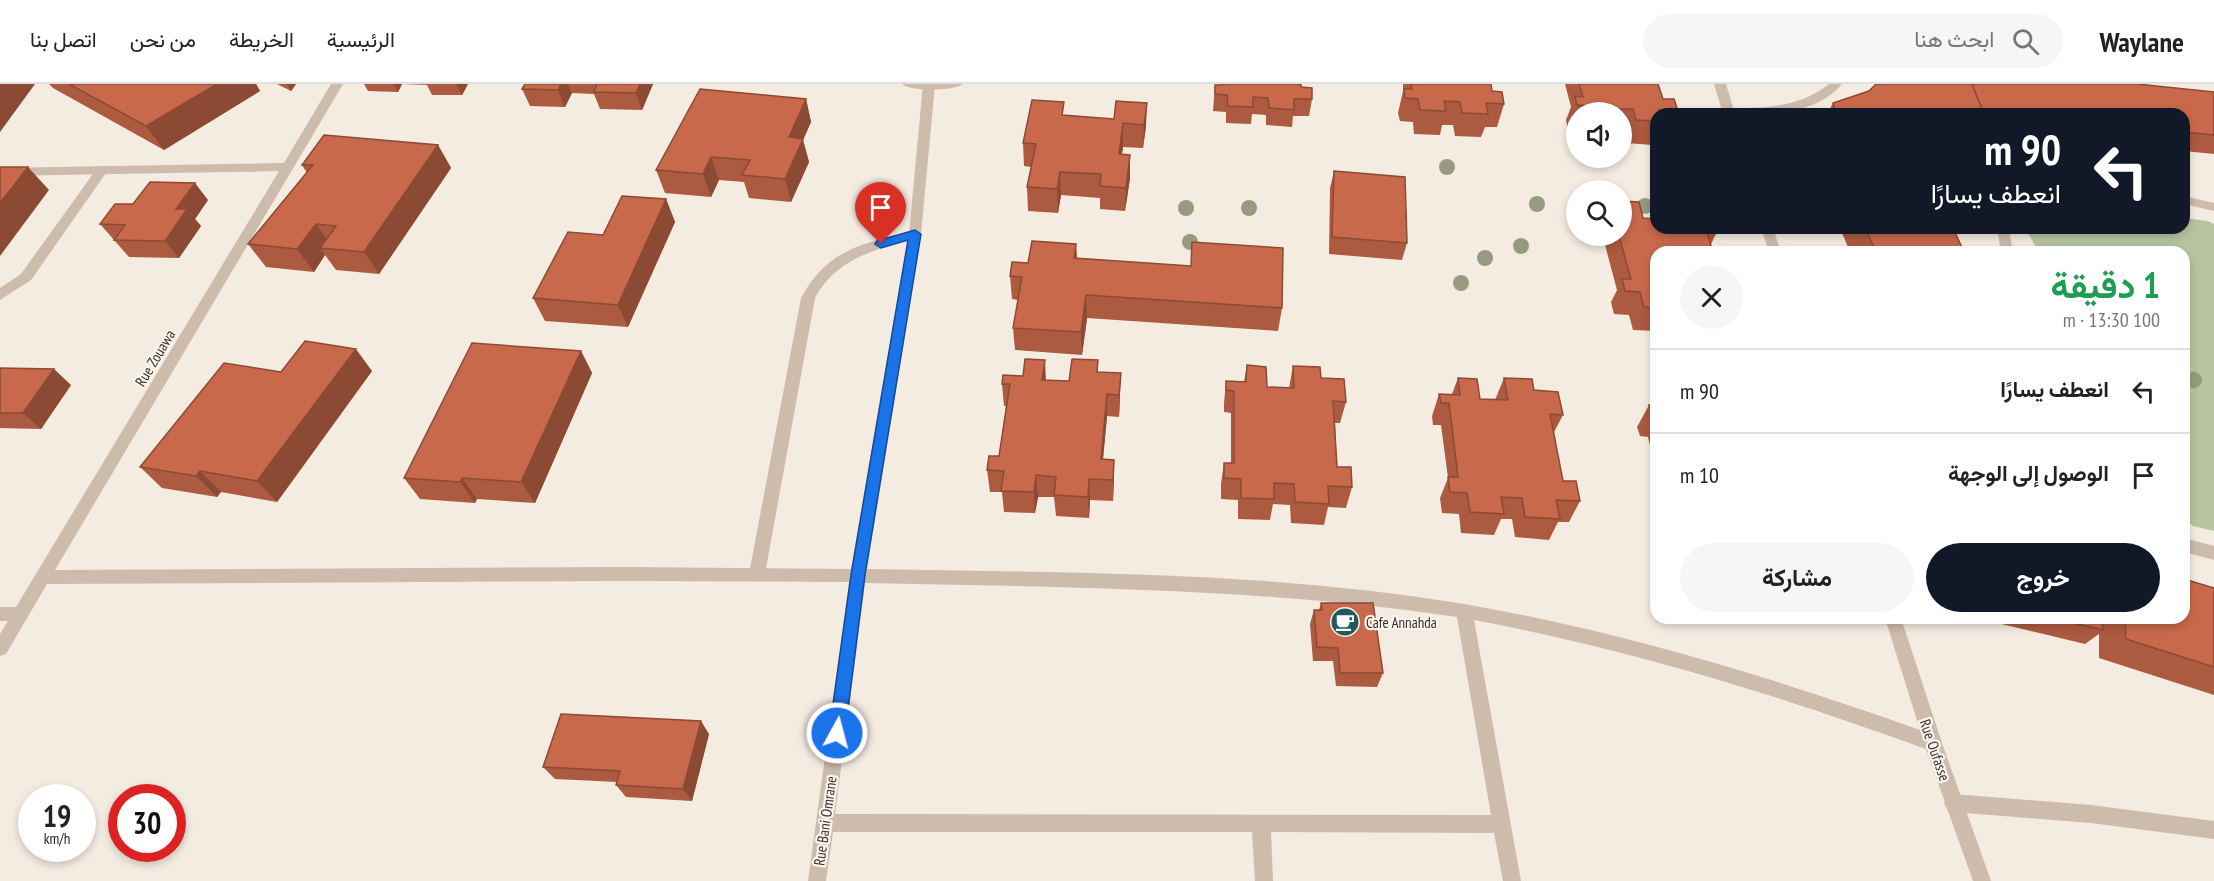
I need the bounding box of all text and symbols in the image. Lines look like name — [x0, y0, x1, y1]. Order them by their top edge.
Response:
search box — [1643, 14, 2063, 68]
text: Waylane — [2099, 23, 2184, 60]
text: ابحث هنا — [1914, 25, 1994, 53]
icon: search — [2009, 25, 2042, 58]
text: اتصل بنا — [30, 26, 97, 53]
text: من نحن — [130, 26, 196, 53]
text: الخريطة — [229, 26, 294, 53]
text: الرئيسية — [327, 26, 395, 53]
map controls — [1566, 102, 1632, 246]
button: sound — [1566, 102, 1632, 168]
text: 90 m — [1984, 122, 2061, 177]
icon: left — [2082, 132, 2160, 210]
text: انعطف يسارًا — [1931, 176, 2061, 210]
button: search — [1566, 180, 1632, 246]
pin — [855, 182, 906, 244]
icon: arrive — [864, 191, 897, 224]
text: 1 دقيقة — [2051, 261, 2160, 308]
button: close — [1680, 266, 1743, 329]
text: 100 m · 13:30 — [2063, 307, 2160, 333]
street label: Rue Zouawa — [131, 326, 179, 390]
text: انعطف يسارًا — [2000, 375, 2109, 403]
icon: left — [2127, 375, 2160, 408]
text: 90 m — [1680, 377, 1719, 405]
text: الوصول إلى الوجهة — [1948, 459, 2109, 487]
icon: arrive — [2127, 459, 2160, 492]
text: 10 m — [1680, 461, 1719, 489]
button: مشاركة — [1680, 543, 1914, 612]
button: خروج — [1926, 543, 2160, 612]
cafe icon: Cafe Annahda — [1329, 606, 1361, 638]
place label: Cafe Annahda — [1366, 613, 1437, 632]
position arrow — [805, 701, 869, 765]
street label: Rue Oufasse — [1916, 717, 1954, 783]
street label: Rue Bani Omrane — [809, 775, 841, 867]
speed limit sign: 30 — [108, 784, 186, 862]
text: 19 — [43, 796, 71, 835]
text: km/h — [44, 829, 70, 848]

